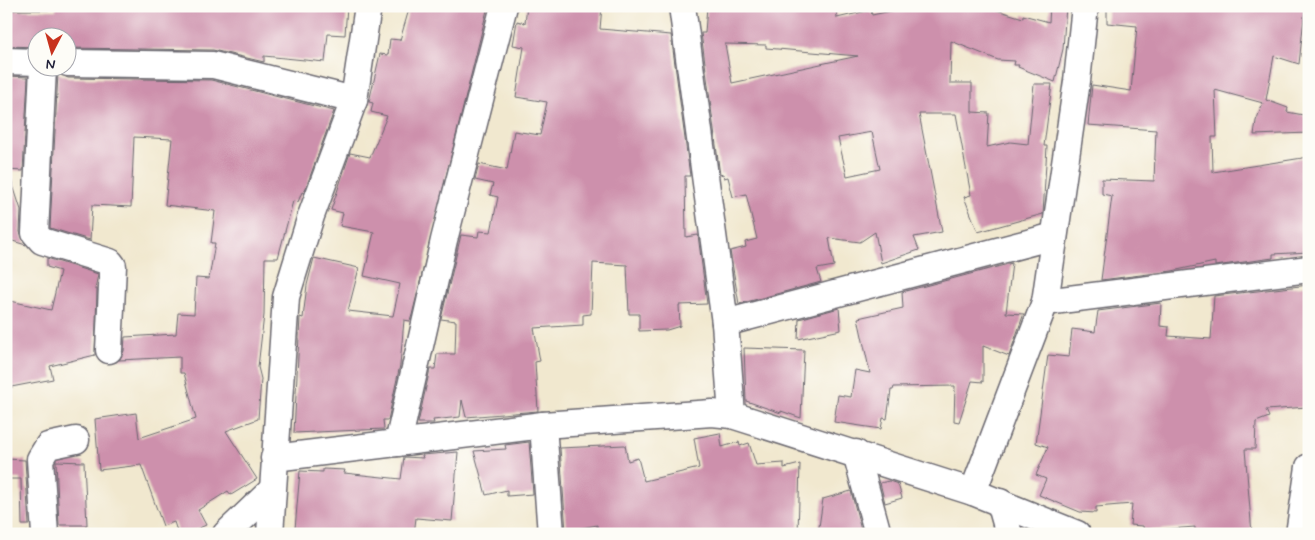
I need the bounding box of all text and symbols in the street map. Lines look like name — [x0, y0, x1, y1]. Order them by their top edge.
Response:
north arrow — [28, 28, 78, 78]
text: N — [45, 54, 56, 73]

